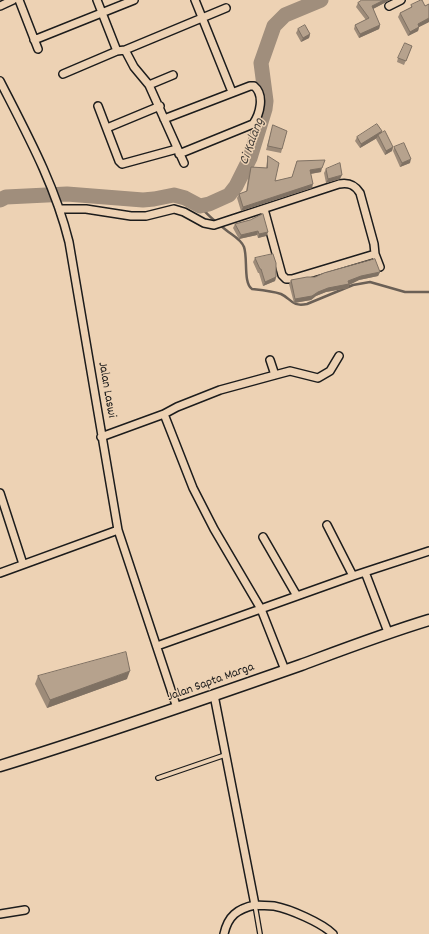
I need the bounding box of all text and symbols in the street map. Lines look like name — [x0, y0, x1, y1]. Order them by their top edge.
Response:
water label: Ci Kalang — [237, 116, 269, 168]
street label: Jalan Laswi — [93, 361, 119, 419]
street label: Jalan Sapta Marga — [166, 660, 256, 706]

